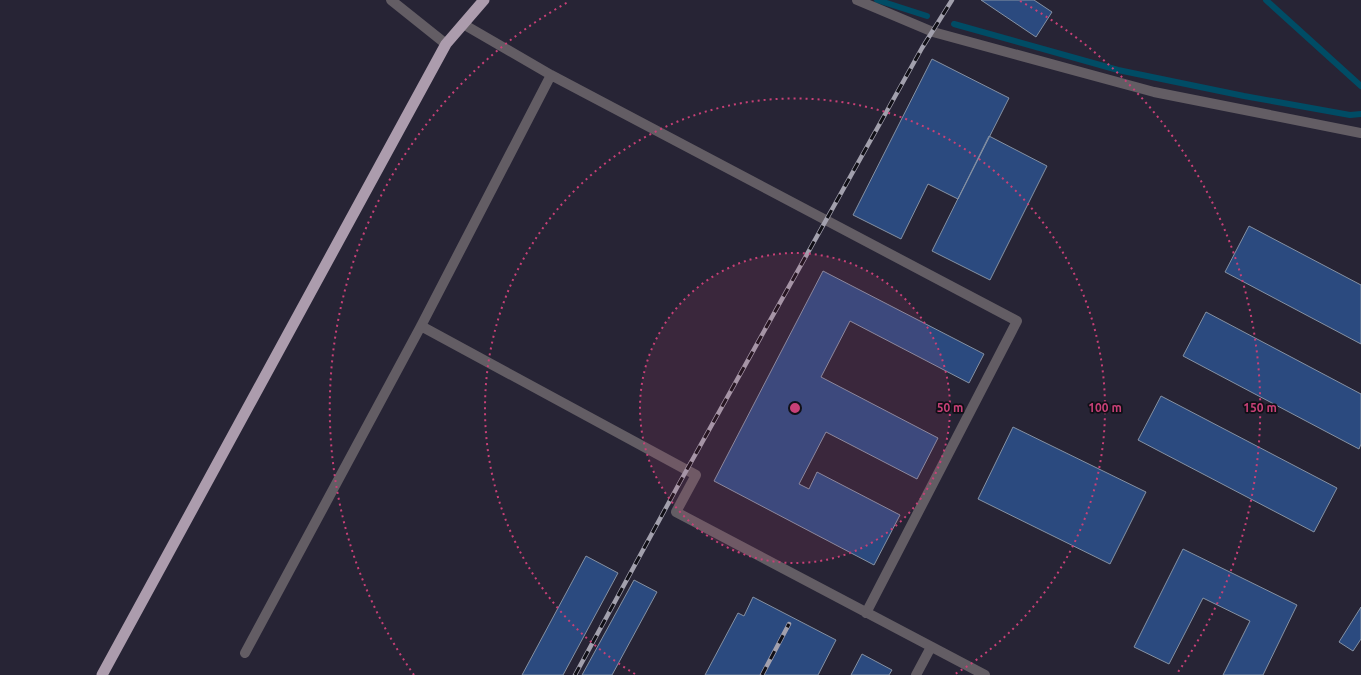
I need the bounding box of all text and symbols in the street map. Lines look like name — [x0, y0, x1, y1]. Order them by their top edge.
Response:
centre of rings — [788, 401, 802, 415]
text: 50 m — [937, 401, 963, 414]
text: 100 m — [1088, 401, 1122, 414]
text: 150 m — [1243, 401, 1277, 414]

